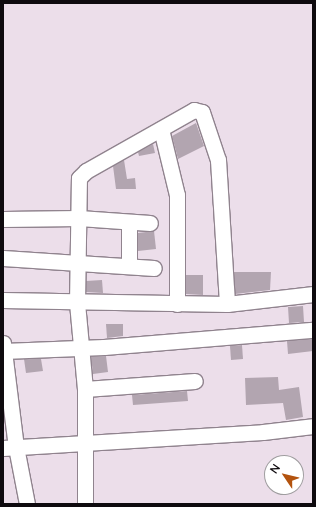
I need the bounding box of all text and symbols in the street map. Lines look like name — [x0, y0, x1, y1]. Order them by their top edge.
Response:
north arrow — [264, 455, 304, 495]
text: N — [267, 461, 282, 476]

